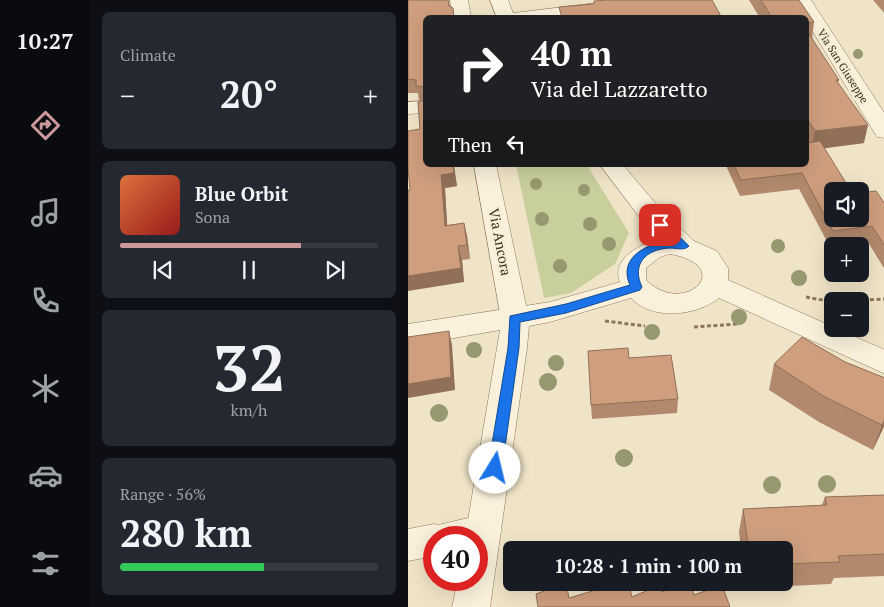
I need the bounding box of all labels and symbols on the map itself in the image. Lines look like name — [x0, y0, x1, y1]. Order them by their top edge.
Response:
street label: Via San Giuseppe — [814, 26, 872, 106]
pin — [639, 204, 681, 246]
street label: Via Ancora — [485, 207, 516, 277]
position arrow — [468, 441, 520, 493]
speed limit sign: 40 — [423, 526, 488, 591]

